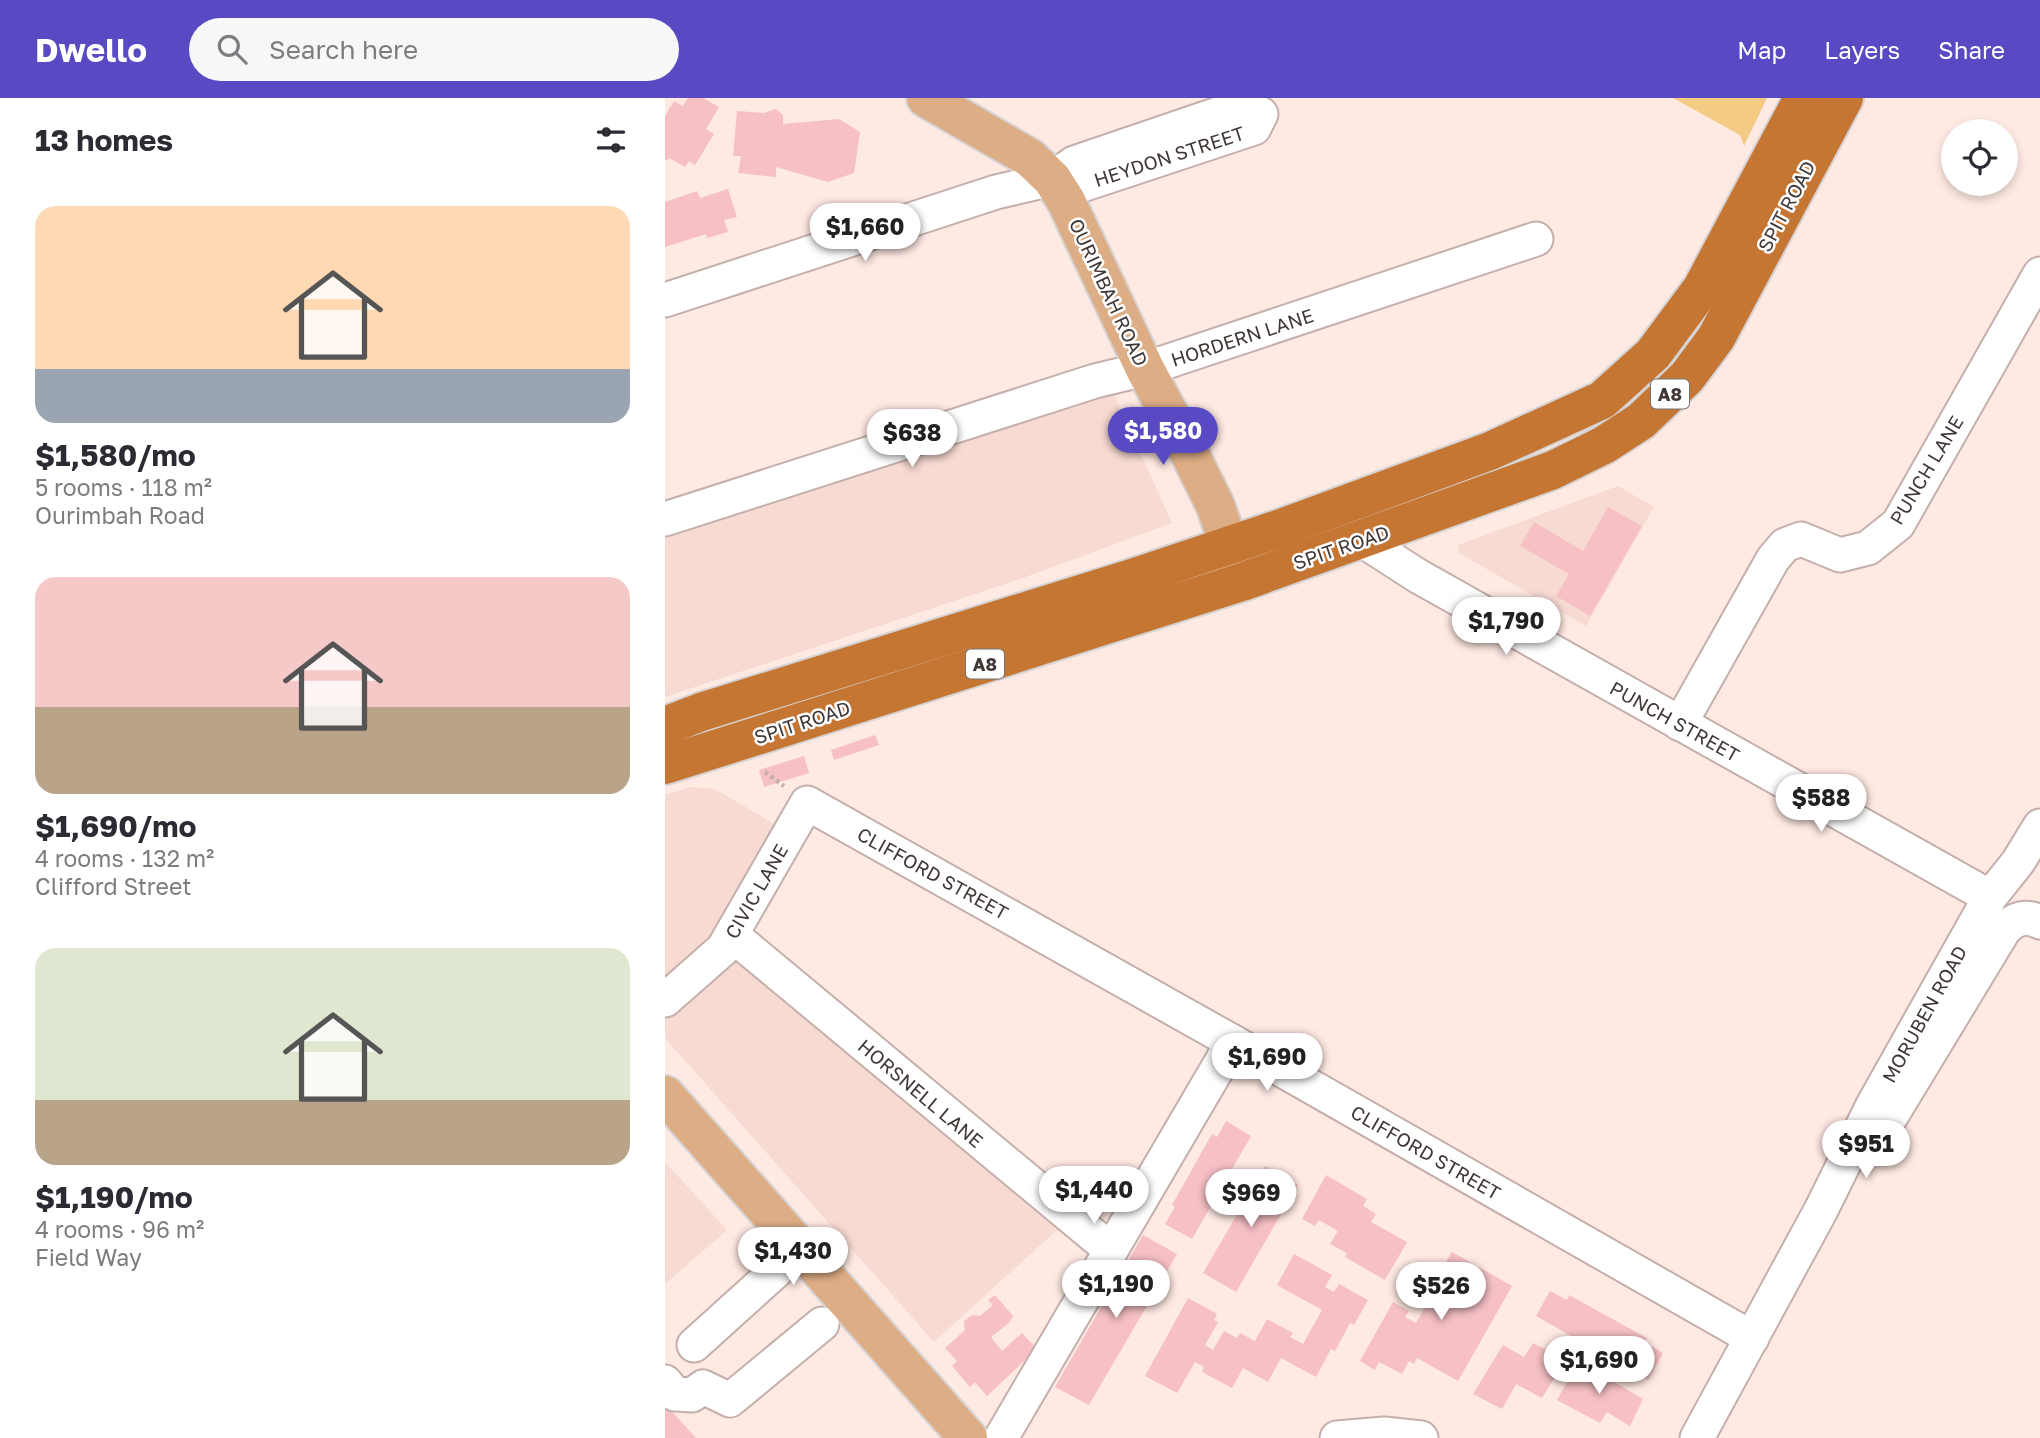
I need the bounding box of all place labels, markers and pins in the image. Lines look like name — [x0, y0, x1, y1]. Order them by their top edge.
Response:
pin: $1,660 — [808, 204, 922, 263]
pin: $1,580 — [1106, 408, 1220, 467]
pin: $638 — [871, 410, 953, 469]
pin: $1,790 — [1449, 598, 1563, 657]
pin: $588 — [1780, 774, 1862, 834]
pin: $1,690 — [1210, 1034, 1324, 1093]
pin: $951 — [1825, 1121, 1907, 1180]
pin: $1,440 — [1037, 1166, 1151, 1226]
pin: $969 — [1210, 1170, 1292, 1229]
pin: $1,430 — [736, 1228, 850, 1287]
pin: $1,190 — [1059, 1260, 1173, 1320]
pin: $526 — [1400, 1262, 1482, 1322]
pin: $1,690 — [1542, 1336, 1656, 1396]

